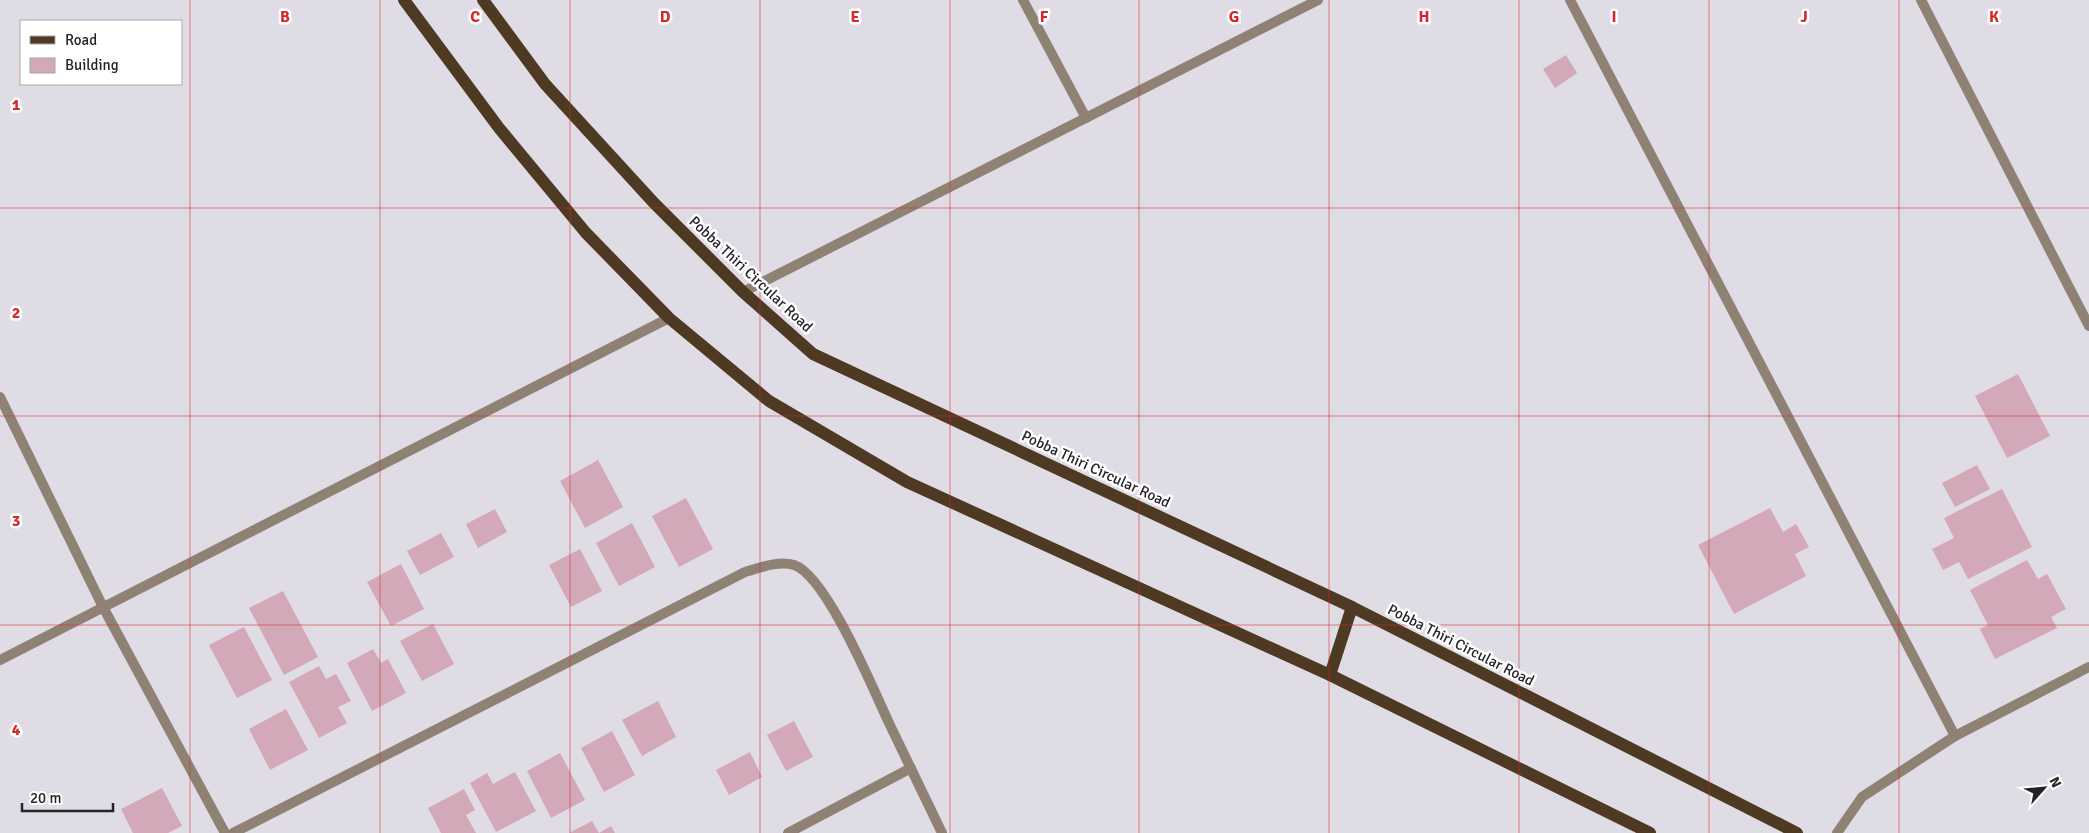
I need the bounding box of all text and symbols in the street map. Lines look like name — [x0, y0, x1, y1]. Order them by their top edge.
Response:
text: B — [280, 7, 290, 27]
text: C — [470, 7, 480, 27]
text: D — [660, 7, 671, 27]
text: E — [850, 7, 860, 27]
text: F — [1040, 7, 1049, 27]
text: G — [1229, 7, 1239, 27]
text: H — [1419, 7, 1429, 27]
text: I — [1611, 7, 1617, 27]
text: J — [1800, 7, 1808, 27]
text: K — [1989, 7, 1999, 27]
legend — [20, 20, 182, 85]
text: Road — [65, 31, 97, 49]
text: Building — [65, 56, 119, 74]
text: 1 — [12, 95, 21, 115]
street label: Pobba Thiri Circular Road — [686, 212, 816, 336]
text: 2 — [12, 303, 20, 323]
street label: Pobba Thiri Circular Road — [1019, 427, 1173, 511]
text: 3 — [12, 511, 20, 531]
street label: Pobba Thiri Circular Road — [1385, 600, 1537, 690]
text: 4 — [12, 720, 21, 740]
north arrow — [2019, 763, 2069, 813]
text: N — [2045, 774, 2065, 791]
scale bar — [22, 780, 114, 812]
text: 20 m — [30, 789, 61, 807]

